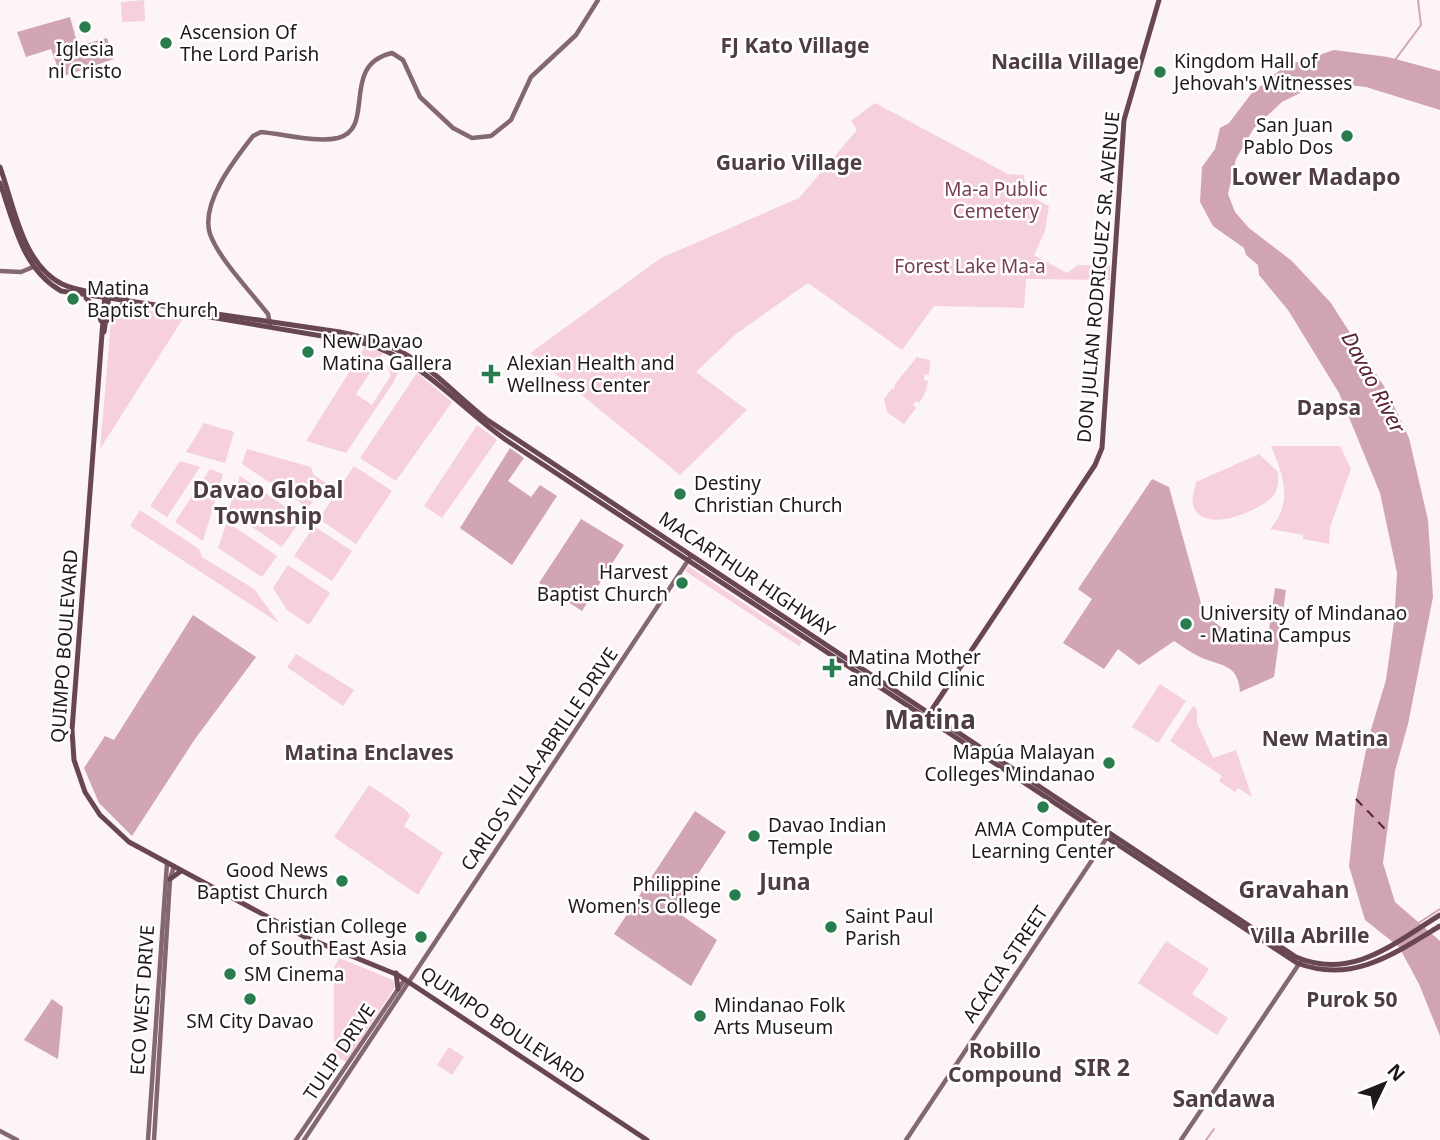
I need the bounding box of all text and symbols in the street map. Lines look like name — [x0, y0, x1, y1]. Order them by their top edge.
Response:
marker: Iglesia ni Cristo — [77, 19, 93, 35]
place label: Ascension Of The Lord Parish — [180, 19, 319, 67]
district label: FJ Kato Village — [721, 31, 870, 59]
marker: Ascension Of The Lord Parish — [158, 35, 174, 51]
place label: Iglesia ni Cristo — [48, 36, 122, 84]
district label: Nacilla Village — [991, 47, 1139, 75]
place label: Kingdom Hall of Jehovah's Witnesses — [1172, 48, 1352, 96]
marker: Kingdom Hall of Jehovah's Witnesses — [1152, 64, 1168, 80]
street label: DON JULIAN RODRIGUEZ SR. AVENUE — [1071, 110, 1125, 444]
place label: San Juan Pablo Dos — [1243, 112, 1333, 160]
marker: San Juan Pablo Dos — [1339, 128, 1355, 144]
district label: Guario Village — [716, 148, 862, 176]
district label: Lower Madapo — [1231, 160, 1401, 192]
park label: Ma-a Public Cemetery — [944, 176, 1048, 224]
park label: Forest Lake Ma-a — [894, 253, 1046, 279]
place label: Matina Baptist Church — [87, 275, 218, 323]
marker: Matina Baptist Church — [65, 291, 81, 307]
water label: Davao River — [1336, 326, 1413, 439]
place label: New Davao Matina Gallera — [322, 328, 452, 376]
marker: New Davao Matina Gallera — [300, 344, 316, 360]
place label: Alexian Health and Wellness Center — [507, 350, 675, 398]
marker: Alexian Health and Wellness Center — [481, 364, 501, 384]
district label: Dapsa — [1297, 393, 1361, 421]
place label: Destiny Christian Church — [694, 470, 843, 518]
district label: Davao Global Township — [193, 473, 343, 531]
marker: Destiny Christian Church — [672, 486, 688, 502]
street label: MACARTHUR HIGHWAY — [654, 505, 840, 643]
street label: QUIMPO BOULEVARD — [44, 548, 84, 744]
place label: Harvest Baptist Church — [537, 559, 668, 607]
marker: Harvest Baptist Church — [674, 575, 690, 591]
place label: University of Mindanao - Matina Campus — [1200, 600, 1407, 648]
marker: University of Mindanao - Matina Campus — [1178, 616, 1194, 632]
street label: CARLOS VILLA-ABRILLE DRIVE — [454, 642, 624, 876]
place label: Matina Mother and Child Clinic — [848, 644, 985, 692]
marker: Matina Mother and Child Clinic — [822, 658, 842, 678]
district label: Matina — [884, 701, 976, 737]
district label: New Matina — [1262, 724, 1388, 752]
district label: Matina Enclaves — [284, 738, 454, 766]
place label: Mapúa Malayan Colleges Mindanao — [924, 739, 1095, 787]
marker: Mapúa Malayan Colleges Mindanao — [1101, 755, 1117, 771]
marker: AMA Computer Learning Center — [1035, 799, 1051, 815]
place label: Davao Indian Temple — [768, 812, 886, 860]
place label: AMA Computer Learning Center — [971, 816, 1115, 864]
marker: Davao Indian Temple — [746, 828, 762, 844]
place label: Good News Baptist Church — [197, 857, 328, 905]
district label: Juna — [757, 865, 811, 897]
place label: Philippine Women's College — [568, 871, 721, 919]
marker: Good News Baptist Church — [334, 873, 350, 889]
district label: Gravahan — [1239, 873, 1349, 905]
marker: Philippine Women's College — [727, 887, 743, 903]
street label: ACACIA STREET — [956, 900, 1054, 1027]
place label: Saint Paul Parish — [845, 903, 933, 951]
place label: Christian College of South East Asia — [248, 913, 407, 961]
marker: Saint Paul Parish — [823, 919, 839, 935]
district label: Villa Abrille — [1250, 921, 1370, 949]
street label: ECO WEST DRIVE — [124, 924, 160, 1076]
marker: Christian College of South East Asia — [413, 929, 429, 945]
street label: QUIMPO BOULEVARD — [415, 960, 591, 1090]
place label: SM Cinema — [244, 961, 344, 987]
marker: SM Cinema — [222, 966, 238, 982]
district label: Purok 50 — [1306, 985, 1398, 1013]
marker: SM City Davao — [242, 991, 258, 1007]
place label: Mindanao Folk Arts Museum — [714, 992, 845, 1040]
street label: TULIP DRIVE — [297, 999, 381, 1105]
place label: SM City Davao — [186, 1008, 314, 1034]
marker: Mindanao Folk Arts Museum — [692, 1008, 708, 1024]
district label: Robillo Compound — [948, 1036, 1062, 1088]
north arrow — [1349, 1049, 1419, 1119]
district label: SIR 2 — [1074, 1051, 1130, 1083]
text: N — [1382, 1058, 1411, 1087]
district label: Sandawa — [1172, 1082, 1276, 1114]

